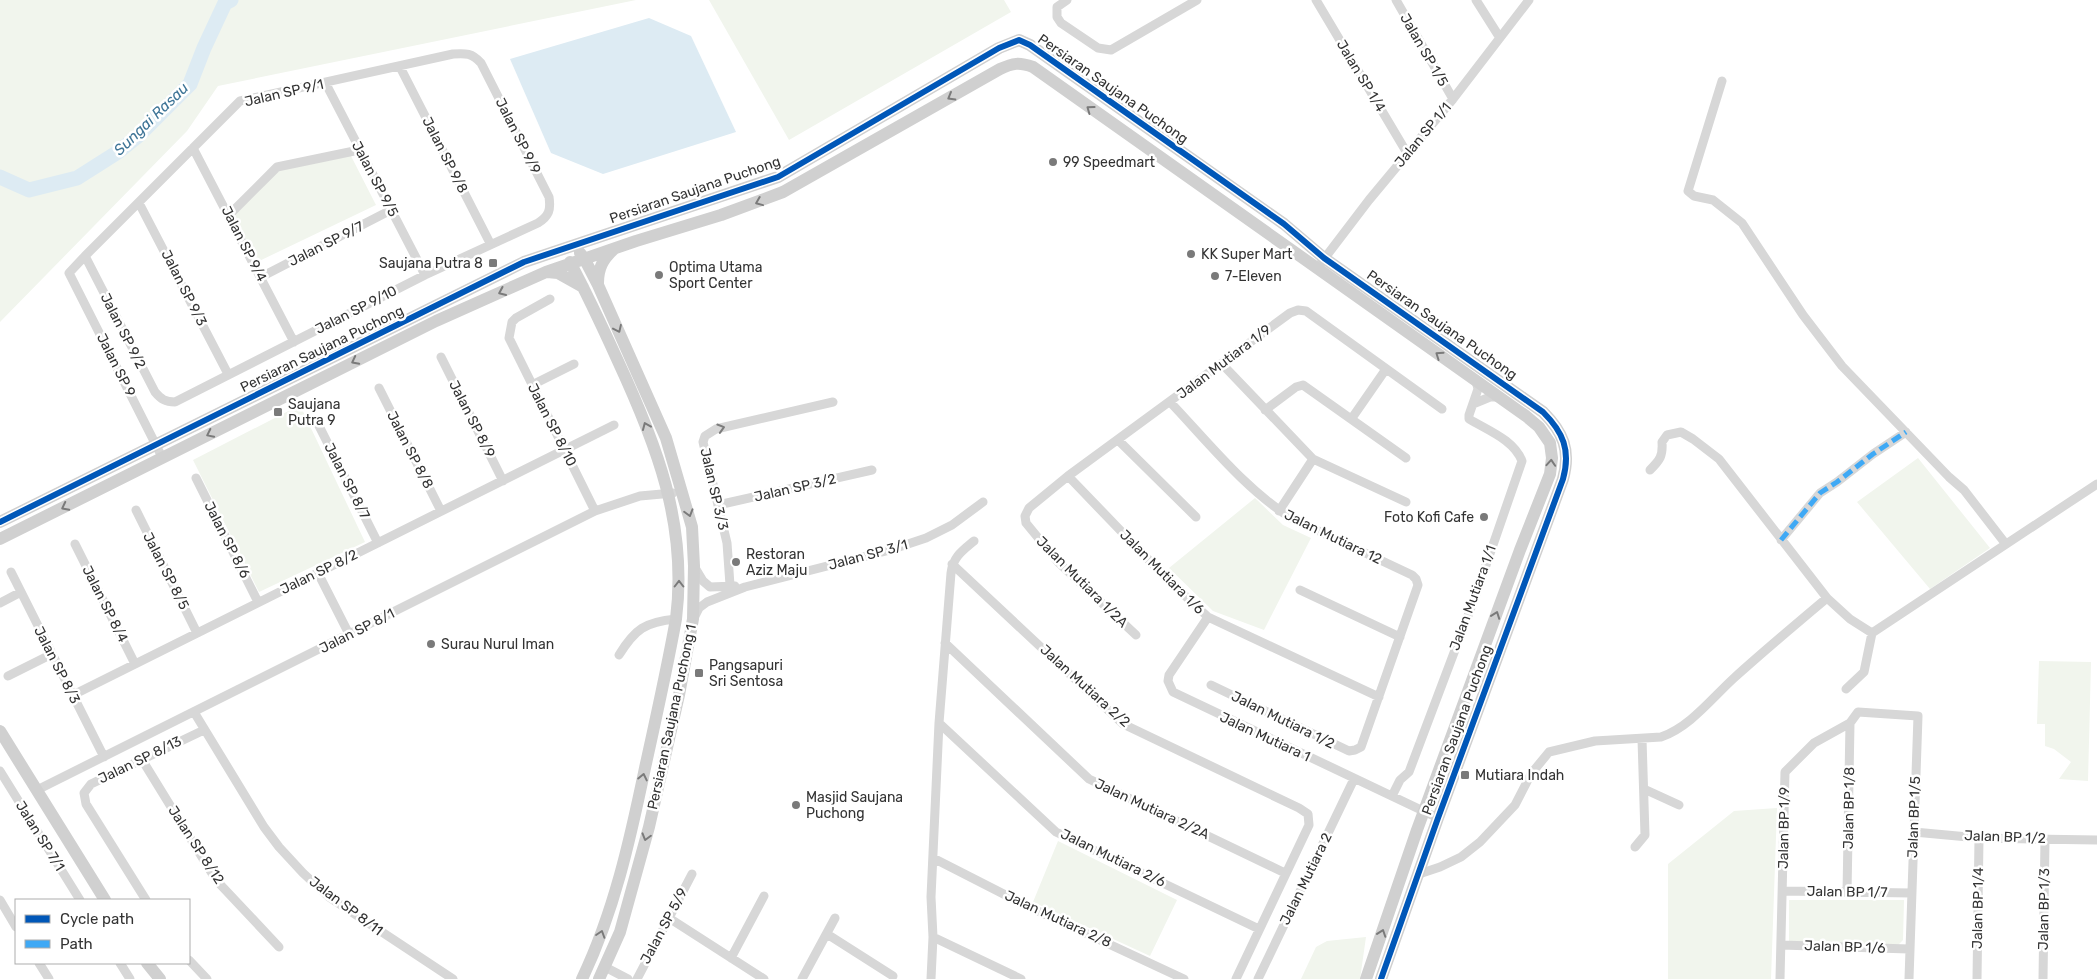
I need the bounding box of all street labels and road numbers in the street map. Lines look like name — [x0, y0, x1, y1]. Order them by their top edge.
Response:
street label: Jalan SP 1/5 — [1396, 11, 1452, 89]
street label: Persiaran Saujana Puchong — [1035, 31, 1191, 147]
street label: Jalan SP 1/4 — [1333, 37, 1389, 115]
street label: Jalan SP 9/1 — [243, 76, 325, 110]
street label: Jalan SP 9/9 — [492, 95, 544, 177]
street label: Jalan SP 1/1 — [1391, 99, 1455, 171]
street label: Jalan SP 9/8 — [419, 114, 472, 196]
street label: Jalan SP 9/5 — [348, 138, 402, 220]
street label: Persiaran Saujana Puchong — [607, 153, 783, 227]
street label: Jalan SP 9/4 — [218, 203, 270, 285]
street label: Jalan SP 9/7 — [286, 218, 366, 270]
street label: Jalan SP 9/3 — [158, 247, 210, 329]
street label: Persiaran Saujana Puchong — [1364, 267, 1520, 383]
street label: Jalan SP 9/10 — [312, 282, 400, 338]
street label: Jalan SP 9/2 — [97, 290, 149, 372]
street label: Persiaran Saujana Puchong — [238, 302, 406, 396]
street label: Jalan Mutiara 1/9 — [1174, 321, 1274, 403]
street label: Jalan SP 9 — [93, 330, 139, 400]
street label: Jalan SP 8/9 — [445, 378, 499, 460]
street label: Jalan SP 8/10 — [524, 381, 580, 469]
street label: Jalan SP 8/8 — [383, 408, 437, 492]
street label: Jalan SP 8/7 — [321, 440, 373, 522]
street label: Jalan SP 3/3 — [696, 446, 732, 532]
street label: Jalan SP 3/2 — [752, 470, 838, 506]
street label: Jalan SP 8/6 — [200, 499, 254, 581]
street label: Jalan Mutiara 12 — [1281, 506, 1385, 568]
street label: Jalan Mutiara 1/6 — [1116, 526, 1208, 618]
street label: Jalan SP 8/5 — [139, 530, 193, 612]
street label: Jalan Mutiara 1/2A — [1033, 533, 1132, 632]
street label: Jalan SP 3/1 — [826, 536, 910, 574]
street label: Jalan Mutiara 1/1 — [1446, 543, 1500, 653]
street label: Jalan SP 8/2 — [278, 546, 360, 598]
street label: Jalan SP 8/4 — [78, 563, 132, 646]
street label: Jalan SP 8/1 — [317, 605, 397, 657]
street label: Persiaran Saujana Puchong 1 — [644, 623, 700, 811]
street label: Jalan SP 8/3 — [30, 624, 84, 706]
street label: Jalan Mutiara 2/2 — [1037, 641, 1133, 731]
street label: Persiaran Saujana Puchong — [1418, 643, 1496, 817]
street label: Jalan Mutiara 1/2 — [1229, 688, 1337, 752]
street label: Jalan Mutiara 1 — [1217, 709, 1313, 765]
street label: Jalan SP 8/13 — [96, 733, 184, 787]
street label: Jalan BP 1/8 — [1840, 767, 1858, 849]
street label: Jalan Mutiara 2/2A — [1092, 775, 1213, 843]
street label: Jalan BP 1/5 — [1904, 776, 1924, 858]
street label: Jalan BP 1/9 — [1775, 787, 1793, 869]
street label: Jalan SP 7/1 — [12, 798, 68, 874]
street label: Jalan SP 8/12 — [164, 803, 228, 887]
street label: Jalan Mutiara 2/6 — [1058, 825, 1168, 891]
street label: Jalan BP 1/2 — [1964, 827, 2046, 847]
street label: Jalan Mutiara 2 — [1276, 830, 1336, 928]
street label: Jalan BP 1/4 — [1969, 867, 1987, 949]
street label: Jalan BP 1/3 — [2035, 868, 2053, 950]
street label: Jalan SP 8/11 — [306, 873, 386, 939]
street label: Jalan BP 1/7 — [1806, 883, 1888, 901]
street label: Jalan SP 5/9 — [637, 885, 691, 967]
street label: Jalan Mutiara 2/8 — [1002, 887, 1114, 951]
street label: Jalan BP 1/6 — [1804, 937, 1886, 957]

